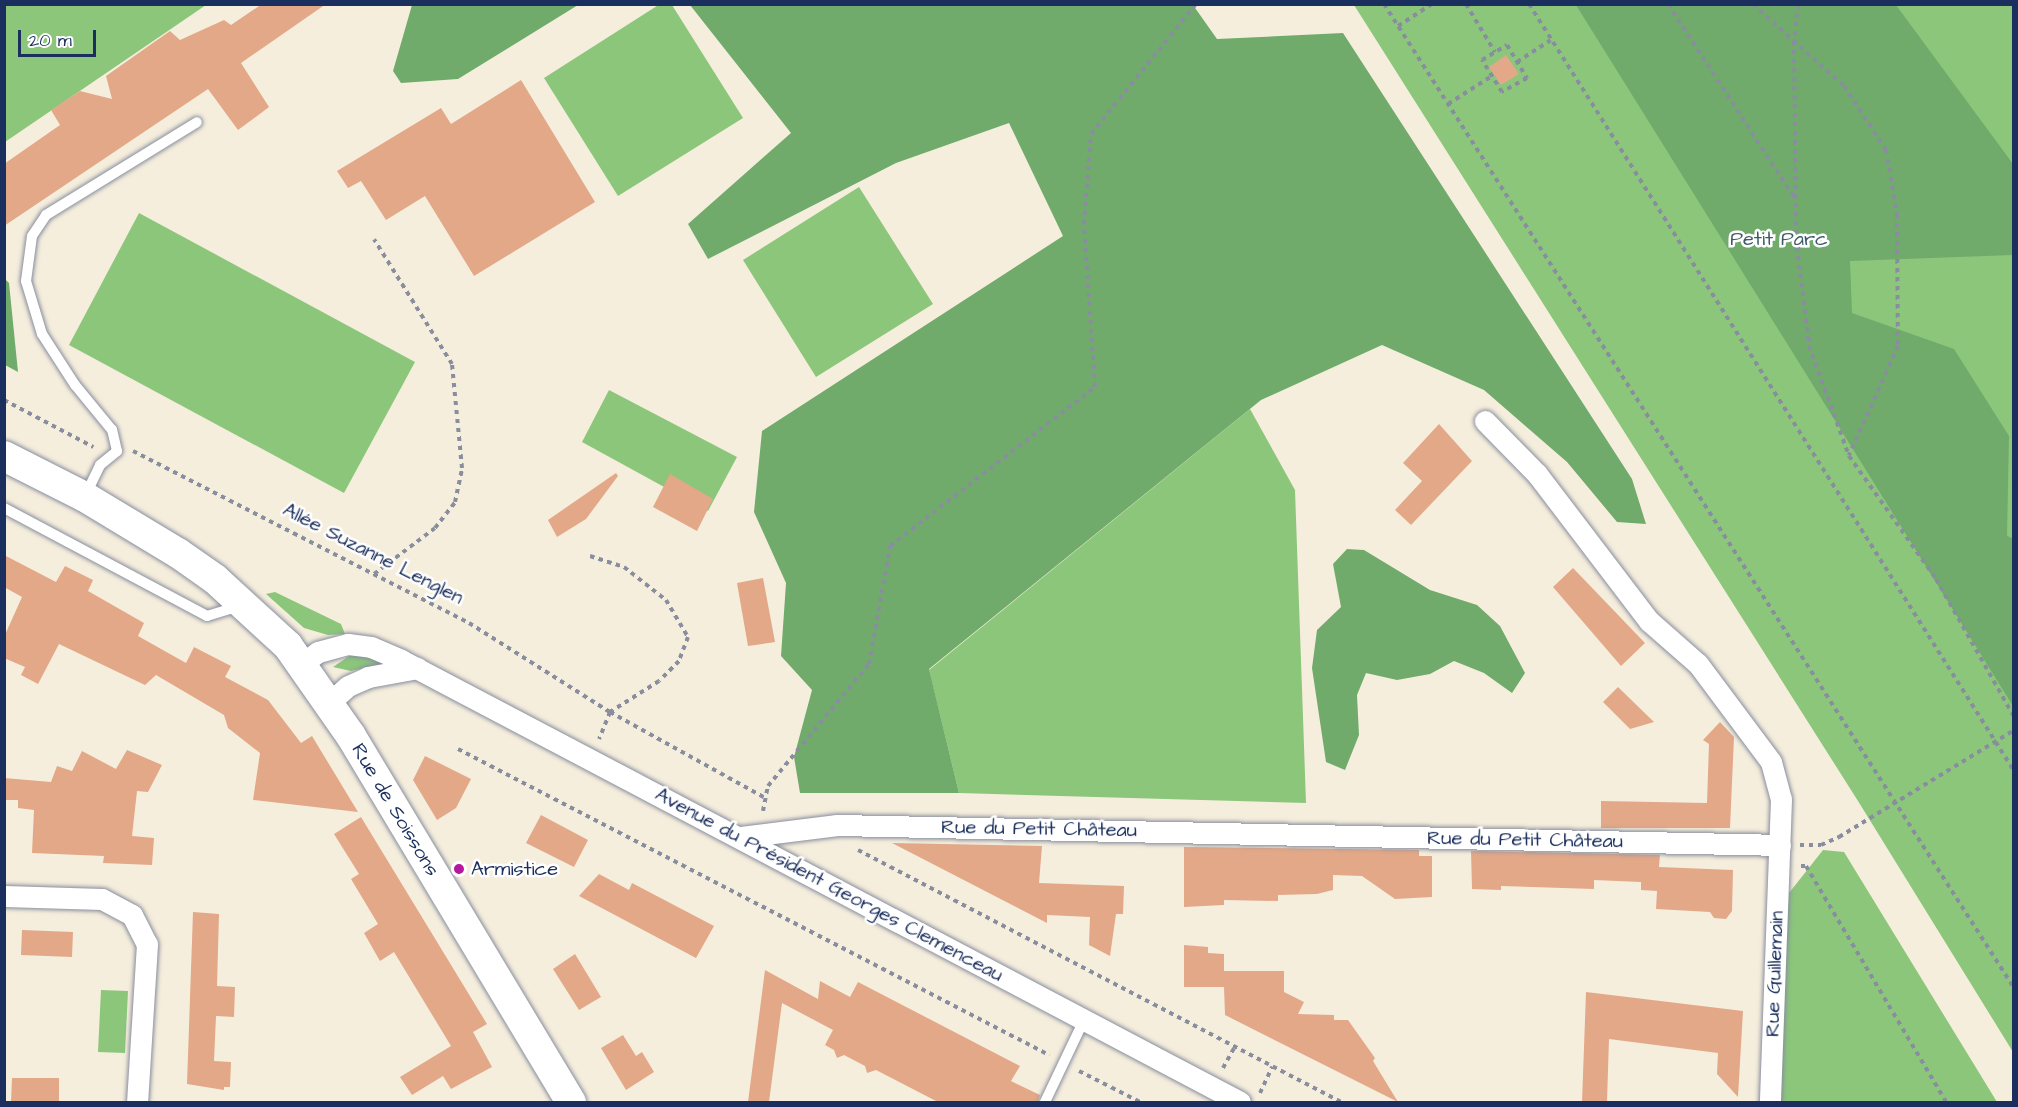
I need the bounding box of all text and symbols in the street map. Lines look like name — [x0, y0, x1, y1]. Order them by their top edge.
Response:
scale bar — [21, 18, 99, 56]
text: 20 m — [29, 28, 72, 53]
park label: Petit Parc — [1730, 227, 1828, 251]
street label: Allée Suzanne Lenglen — [279, 498, 467, 610]
street label: Rue de Soissons — [346, 739, 444, 881]
street label: Avenue du Président Georges Clemenceau — [651, 783, 1007, 987]
street label: Rue du Petit Château — [941, 815, 1137, 843]
street label: Rue du Petit Château — [1427, 826, 1623, 854]
place label: Armistice — [471, 857, 558, 881]
marker: Armistice — [452, 862, 466, 876]
street label: Rue Guillemain — [1761, 911, 1789, 1037]

